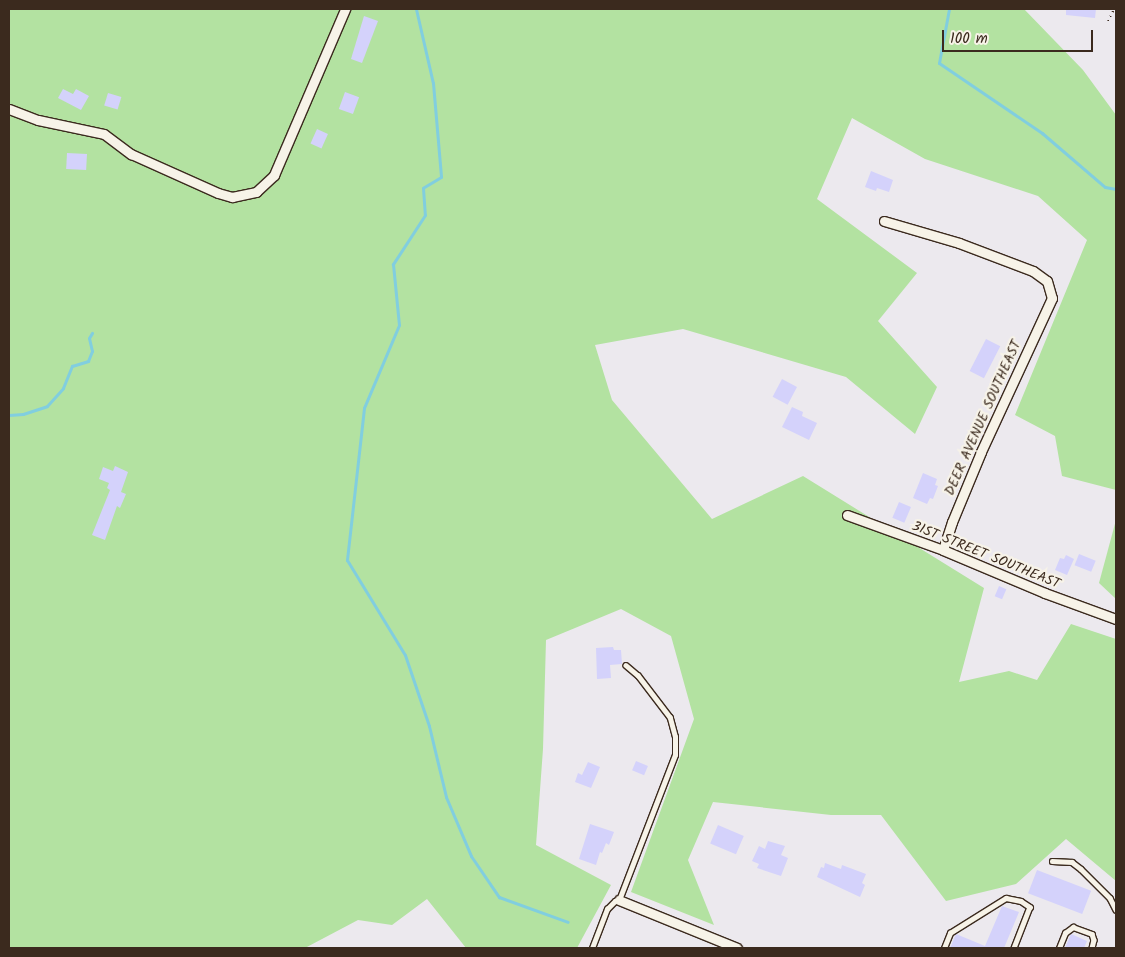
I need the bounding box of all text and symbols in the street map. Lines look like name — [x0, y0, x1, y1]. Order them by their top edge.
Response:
scale bar — [945, 20, 1096, 52]
text: 100 m — [950, 27, 988, 51]
street label: DEER AVENUE SOUTHEAST — [941, 338, 1025, 498]
street label: 31ST STREET SOUTHEAST — [909, 518, 1063, 592]

